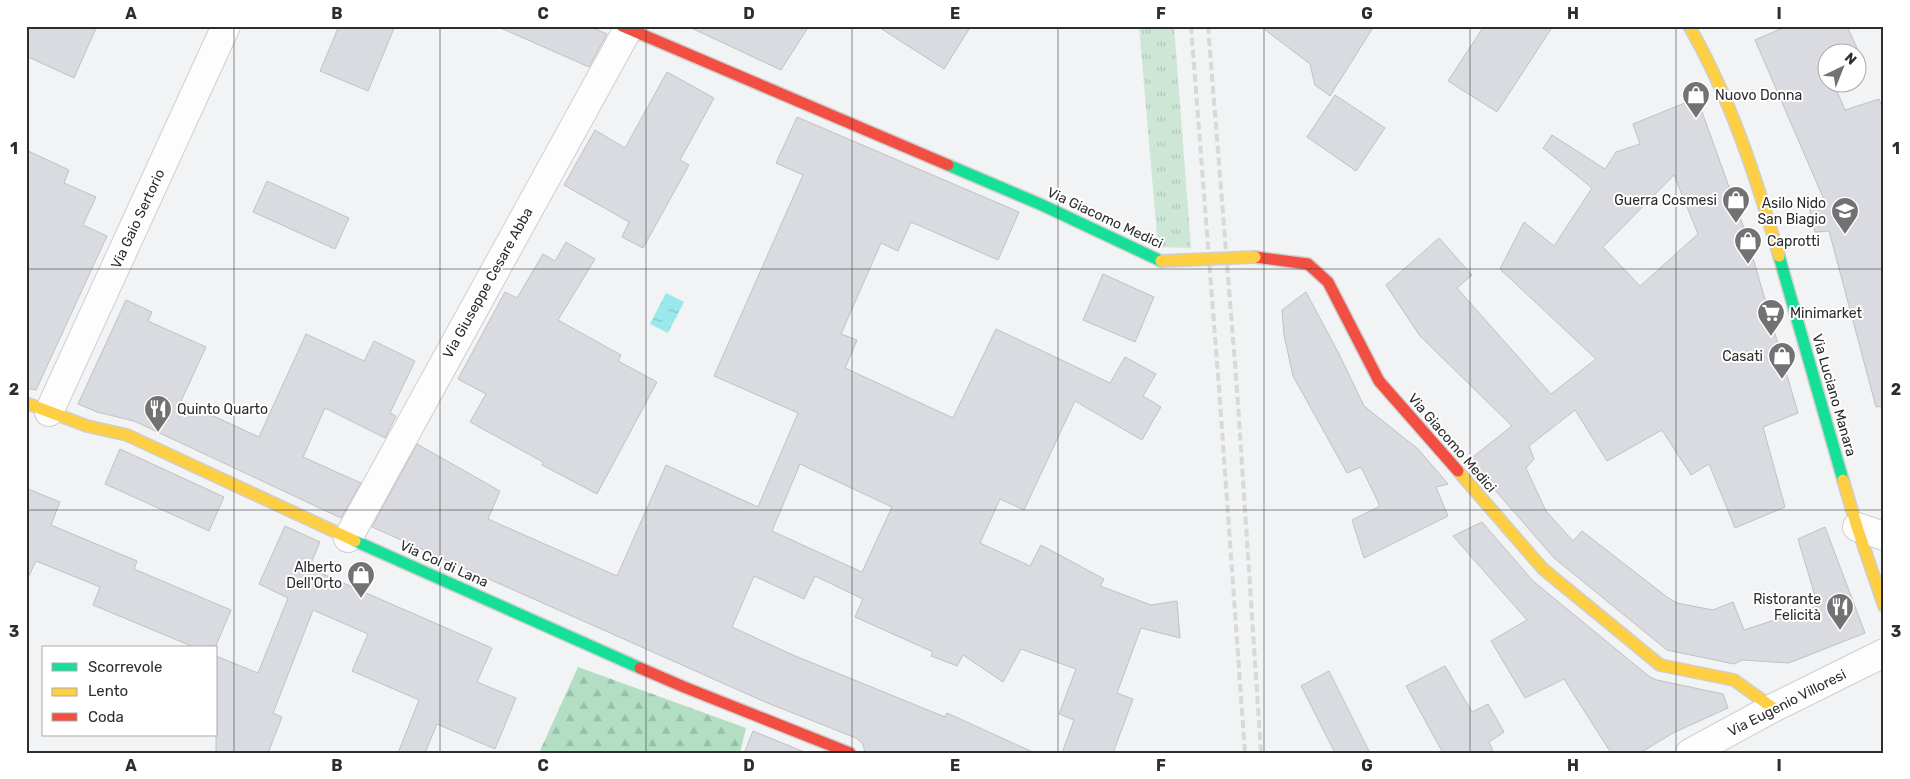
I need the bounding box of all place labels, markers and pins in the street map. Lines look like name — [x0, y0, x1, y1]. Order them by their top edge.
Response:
shop icon: Nuovo Donna — [1681, 80, 1711, 119]
place label: Nuovo Donna — [1715, 87, 1802, 104]
shop icon: Guerra Cosmesi — [1721, 185, 1751, 224]
place label: Guerra Cosmesi — [1614, 192, 1717, 209]
place label: Asilo Nido San Biagio — [1757, 195, 1826, 228]
school or university icon: Asilo Nido San Biagio — [1830, 196, 1860, 235]
shop icon: Caprotti — [1733, 226, 1763, 265]
place label: Caprotti — [1767, 233, 1820, 250]
supermarket icon: Minimarket — [1756, 298, 1786, 337]
place label: Minimarket — [1790, 305, 1863, 322]
shop icon: Casati — [1767, 341, 1797, 380]
place label: Casati — [1722, 348, 1763, 365]
restaurant icon: Quinto Quarto — [143, 394, 173, 433]
place label: Quinto Quarto — [177, 401, 268, 418]
place label: Alberto Dell'Orto — [286, 559, 342, 592]
shop icon: Alberto Dell'Orto — [346, 560, 376, 599]
place label: Ristorante Felicità — [1753, 591, 1821, 624]
restaurant icon: Ristorante Felicità — [1825, 592, 1855, 631]

